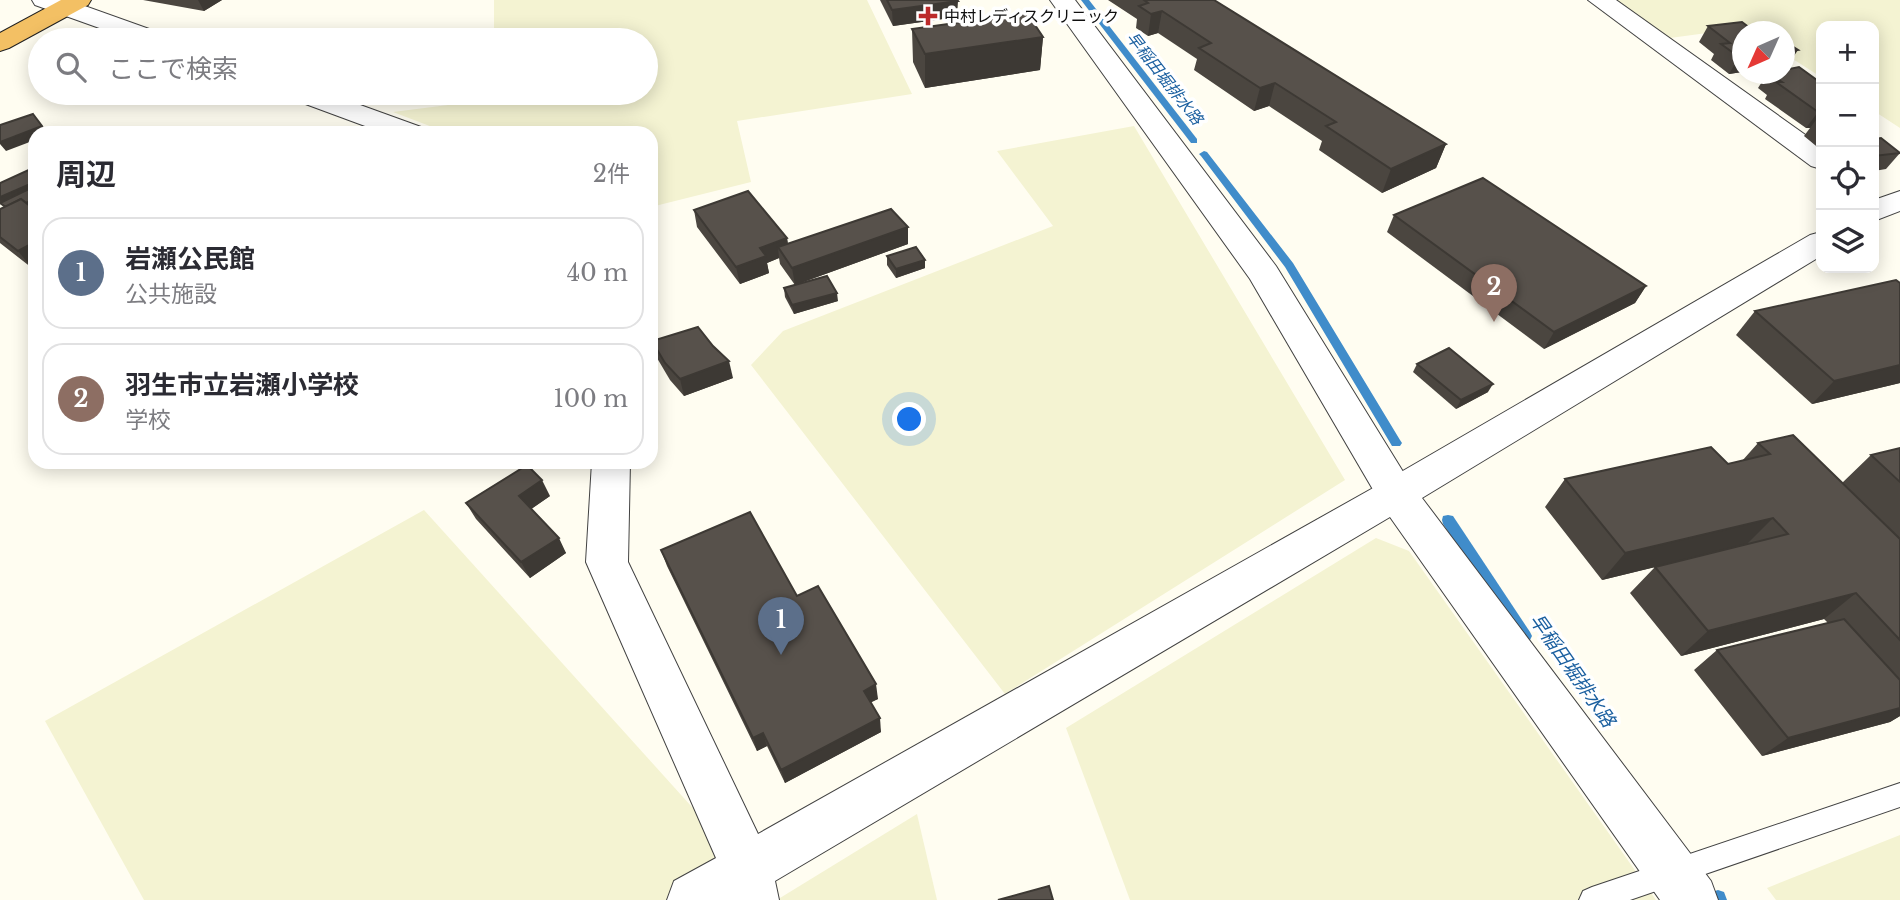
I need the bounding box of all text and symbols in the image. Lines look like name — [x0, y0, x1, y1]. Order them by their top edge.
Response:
marker: 中村レディスクリニック — [918, 6, 938, 26]
place label: 中村レディスクリニック — [944, 6, 1119, 26]
north arrow — [1732, 21, 1795, 84]
map controls — [1816, 21, 1879, 273]
button: + — [1816, 21, 1879, 84]
search box — [28, 28, 658, 105]
water label: 早稲田堀排水路 — [1123, 28, 1209, 130]
icon: search — [52, 48, 90, 86]
text: ここで検索 — [108, 53, 238, 85]
button: − — [1816, 84, 1879, 147]
button: locate — [1816, 147, 1879, 210]
text: 周辺 — [56, 156, 116, 193]
text: 2件 — [593, 160, 630, 188]
button: layers — [1816, 210, 1879, 273]
text: 岩瀬公民館 — [125, 243, 255, 275]
text: 1 — [76, 259, 86, 287]
text: 40 m — [567, 259, 628, 287]
pin: 2 — [1471, 264, 1517, 322]
text: 公共施設 — [125, 280, 217, 308]
text: 羽生市立岩瀬小学校 — [125, 369, 359, 401]
text: 2 — [74, 385, 88, 413]
text: 100 m — [554, 385, 628, 413]
your location — [892, 402, 926, 436]
text: 学校 — [125, 406, 171, 434]
pin: 1 — [758, 597, 804, 655]
water label: 早稲田堀排水路 — [1525, 609, 1621, 733]

